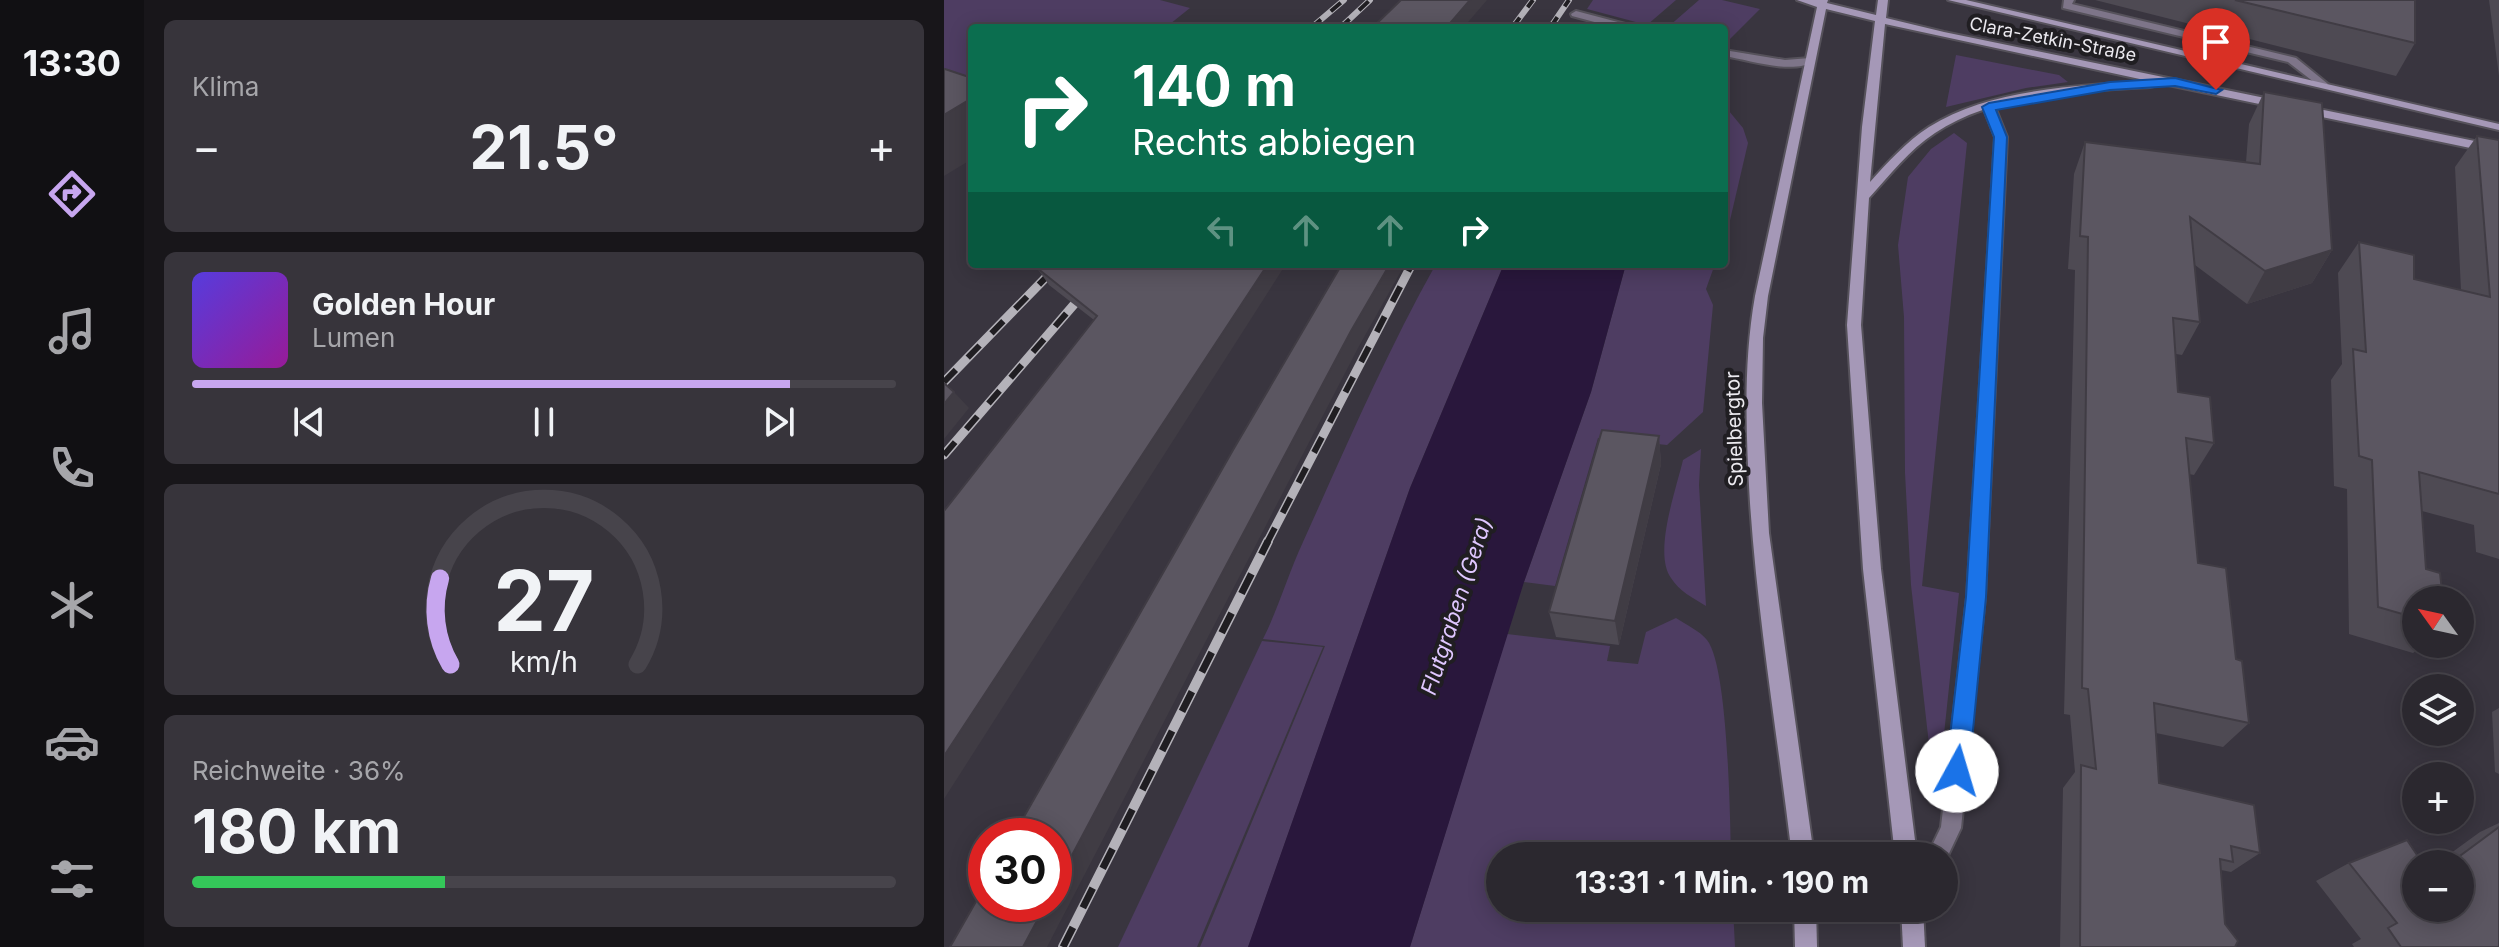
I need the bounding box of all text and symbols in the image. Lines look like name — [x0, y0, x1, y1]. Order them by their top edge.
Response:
pin — [2182, 8, 2250, 90]
street label: Clara-Zetkin-Straße — [1968, 13, 2138, 65]
icon: arrive — [2194, 20, 2238, 64]
text: 13:30 — [23, 41, 121, 85]
text: 140 m — [1132, 52, 1296, 120]
icon: right — [1000, 56, 1104, 160]
text: Klima — [192, 71, 259, 102]
text: 21.5° — [470, 111, 618, 183]
text: − — [192, 120, 221, 174]
text: + — [867, 120, 896, 174]
text: Rechts abbiegen — [1132, 120, 1416, 164]
icon: directions — [44, 166, 100, 222]
icon: left — [1200, 208, 1244, 252]
icon: ahead — [1284, 208, 1328, 252]
icon: ahead — [1368, 208, 1412, 252]
icon: right — [1452, 208, 1496, 252]
text: Golden Hour — [312, 286, 495, 322]
icon: music — [44, 303, 100, 359]
text: Lumen — [312, 322, 395, 353]
street label: Spielbergtor — [1720, 370, 1748, 487]
icon: previous — [287, 400, 331, 444]
icon: pause — [522, 400, 566, 444]
icon: next — [757, 400, 801, 444]
icon: phone — [44, 440, 100, 496]
water label: Flutgraben (Gera) — [1415, 514, 1497, 698]
text: 27 — [494, 550, 594, 651]
icon: climate — [44, 577, 100, 633]
north arrow — [2402, 586, 2474, 658]
map controls — [2402, 586, 2474, 922]
text: km/h — [510, 645, 578, 680]
button: layers — [2402, 674, 2474, 746]
icon: car — [44, 714, 100, 770]
position arrow — [1915, 729, 1999, 813]
text: Reichweite · 36% — [192, 755, 406, 786]
button: + — [2402, 762, 2474, 834]
text: 180 km — [192, 795, 401, 867]
speed limit sign: 30 — [968, 818, 1072, 922]
button: − — [2402, 850, 2474, 922]
icon: filters — [44, 851, 100, 907]
text: 13:31 · 1 Min. · 190 m — [1575, 864, 1869, 900]

